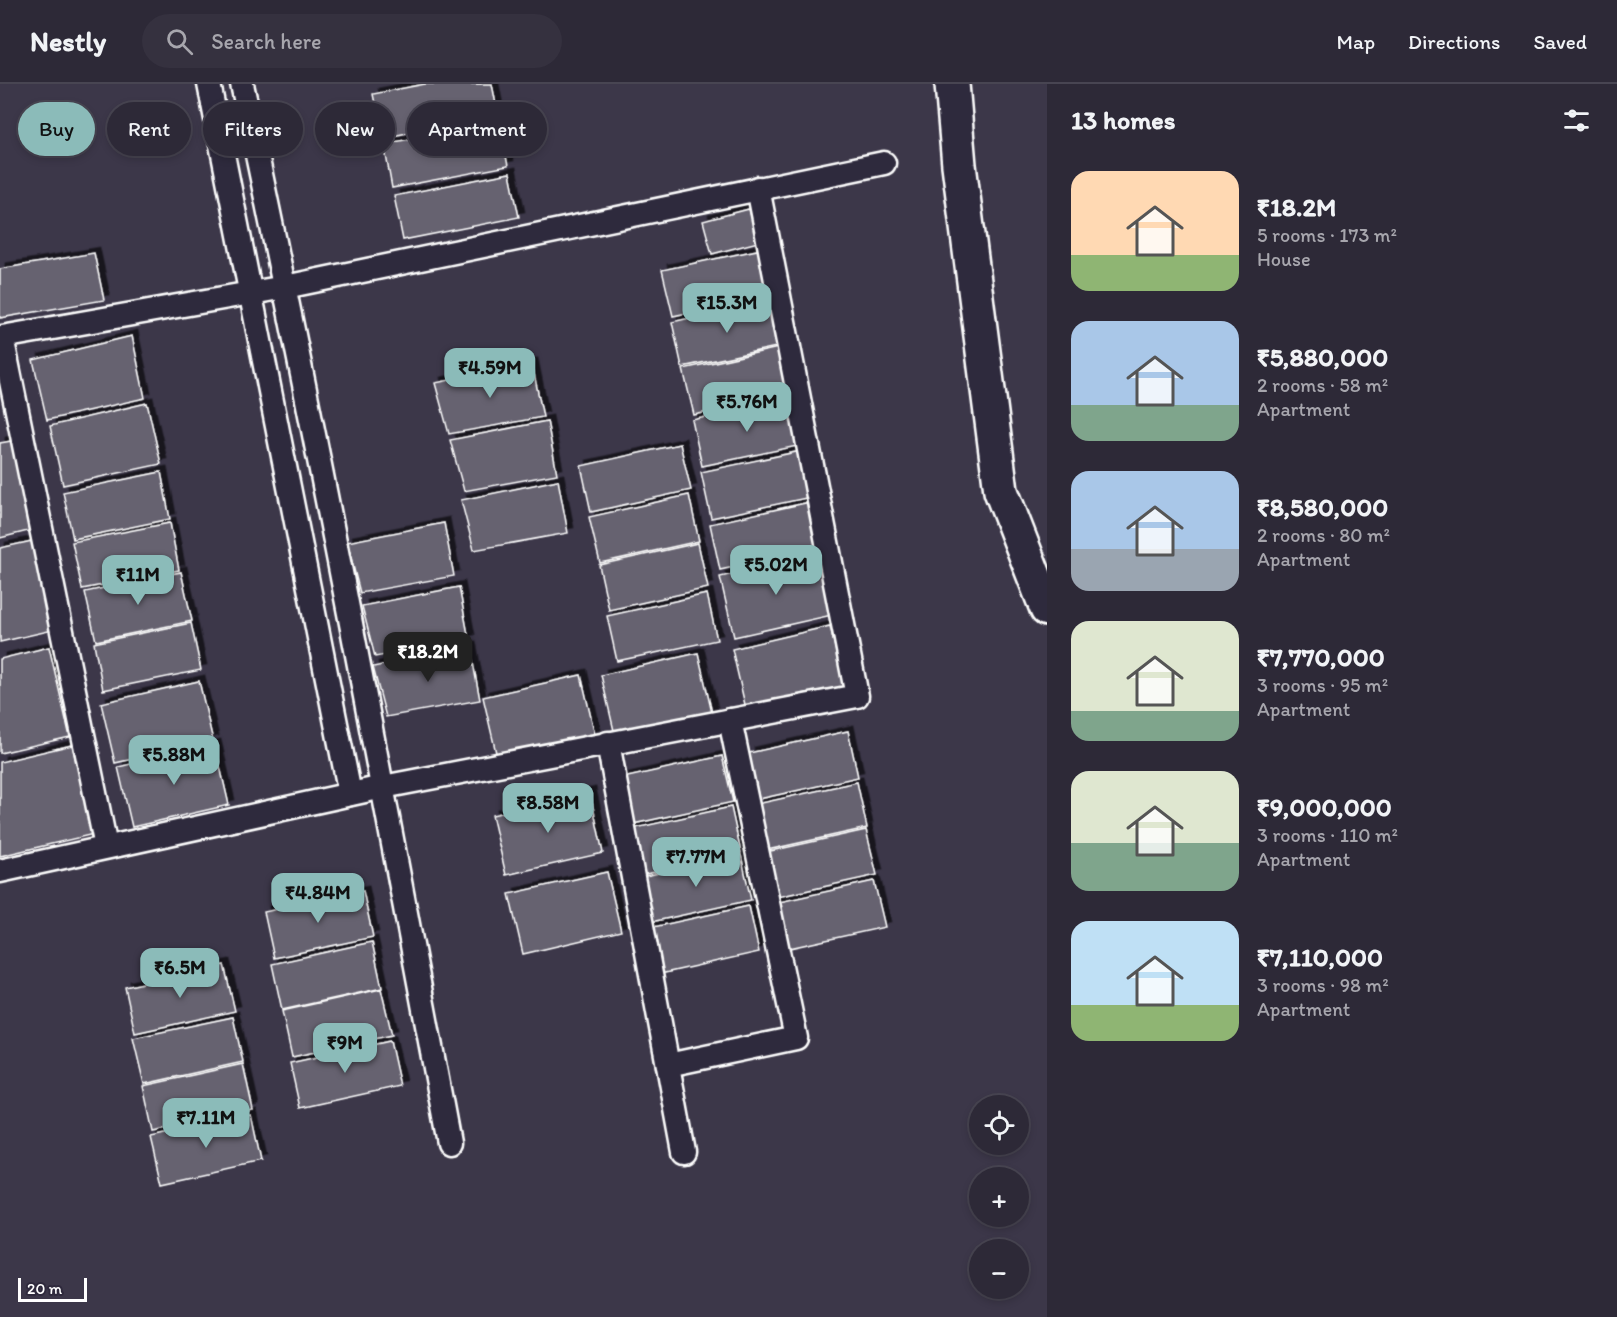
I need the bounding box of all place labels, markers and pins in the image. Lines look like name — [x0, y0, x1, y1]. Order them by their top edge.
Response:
pin: ₹15.3M — [678, 283, 776, 334]
pin: ₹4.59M — [441, 348, 539, 399]
pin: ₹5.76M — [698, 382, 796, 433]
pin: ₹5.02M — [727, 545, 825, 596]
pin: ₹11M — [102, 555, 174, 606]
pin: ₹18.2M — [379, 632, 477, 683]
pin: ₹5.88M — [125, 735, 223, 786]
pin: ₹8.58M — [499, 783, 597, 834]
pin: ₹7.77M — [647, 837, 745, 888]
pin: ₹4.84M — [269, 873, 367, 924]
pin: ₹6.5M — [138, 948, 222, 999]
pin: ₹9M — [316, 1023, 374, 1074]
pin: ₹7.11M — [157, 1098, 255, 1149]

